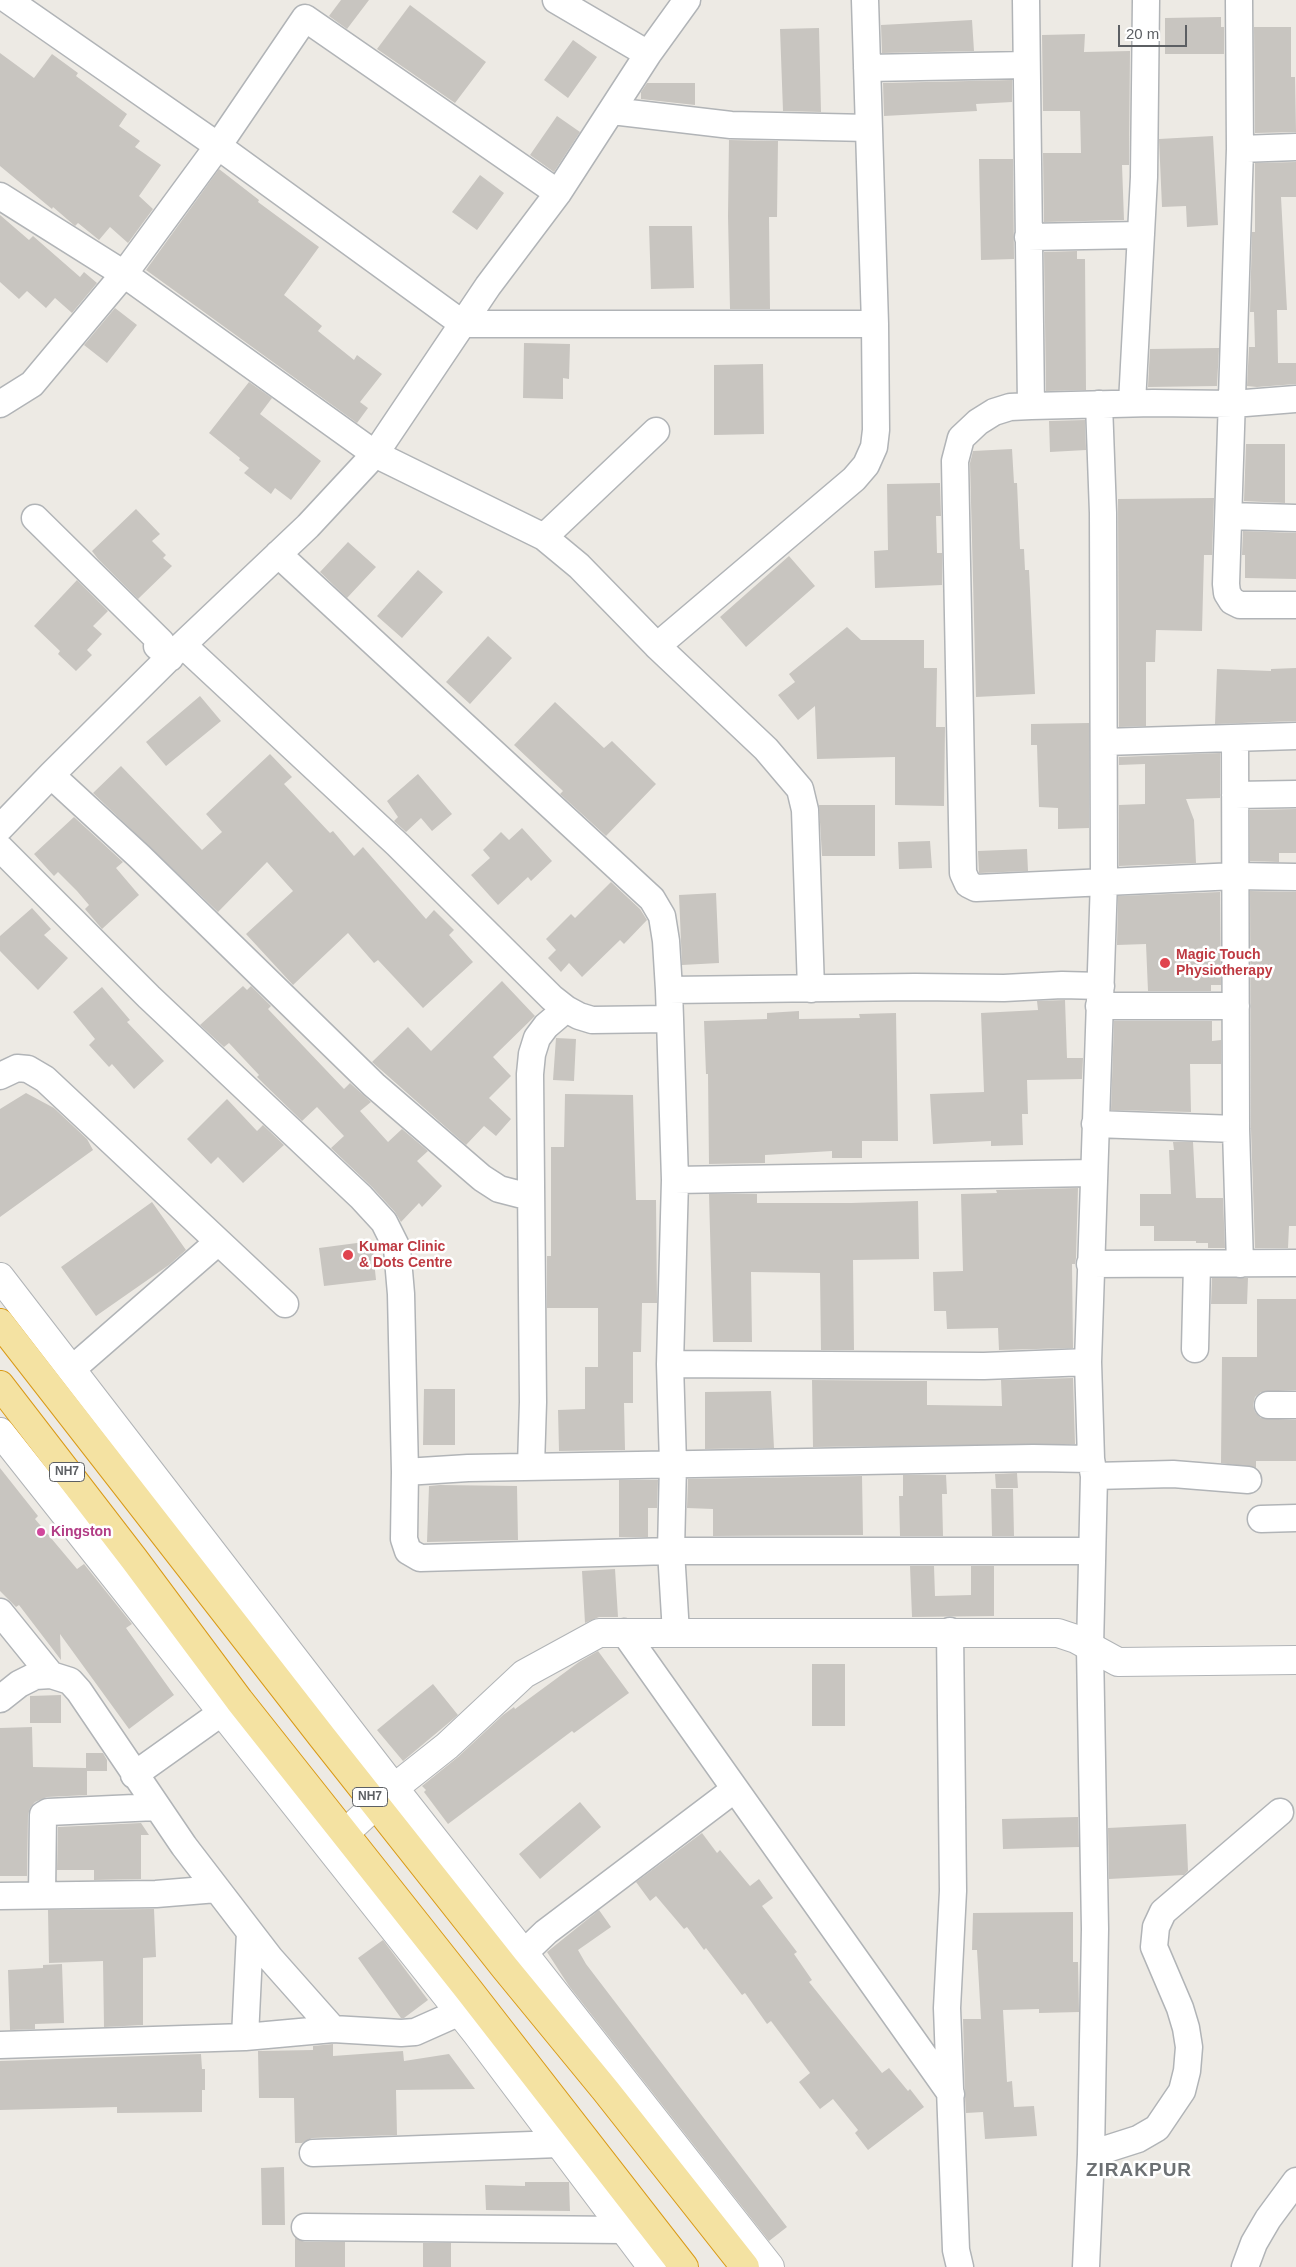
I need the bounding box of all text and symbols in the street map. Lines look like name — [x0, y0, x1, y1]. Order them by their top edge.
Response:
scale bar — [1121, 15, 1190, 47]
text: 20 m — [1126, 25, 1159, 42]
place label: Magic Touch Physiotherapy — [1176, 947, 1272, 980]
marker: Magic Touch Physiotherapy — [1158, 956, 1172, 970]
place label: Kumar Clinic & Dots Centre — [359, 1239, 452, 1272]
marker: Kumar Clinic & Dots Centre — [341, 1248, 355, 1262]
road number: NH7 — [50, 1462, 84, 1481]
place label: Kingston — [51, 1524, 112, 1540]
marker: Kingston — [35, 1526, 47, 1538]
road number: NH7 — [352, 1788, 388, 1806]
district label: ZIRAKPUR — [1085, 2160, 1193, 2182]

